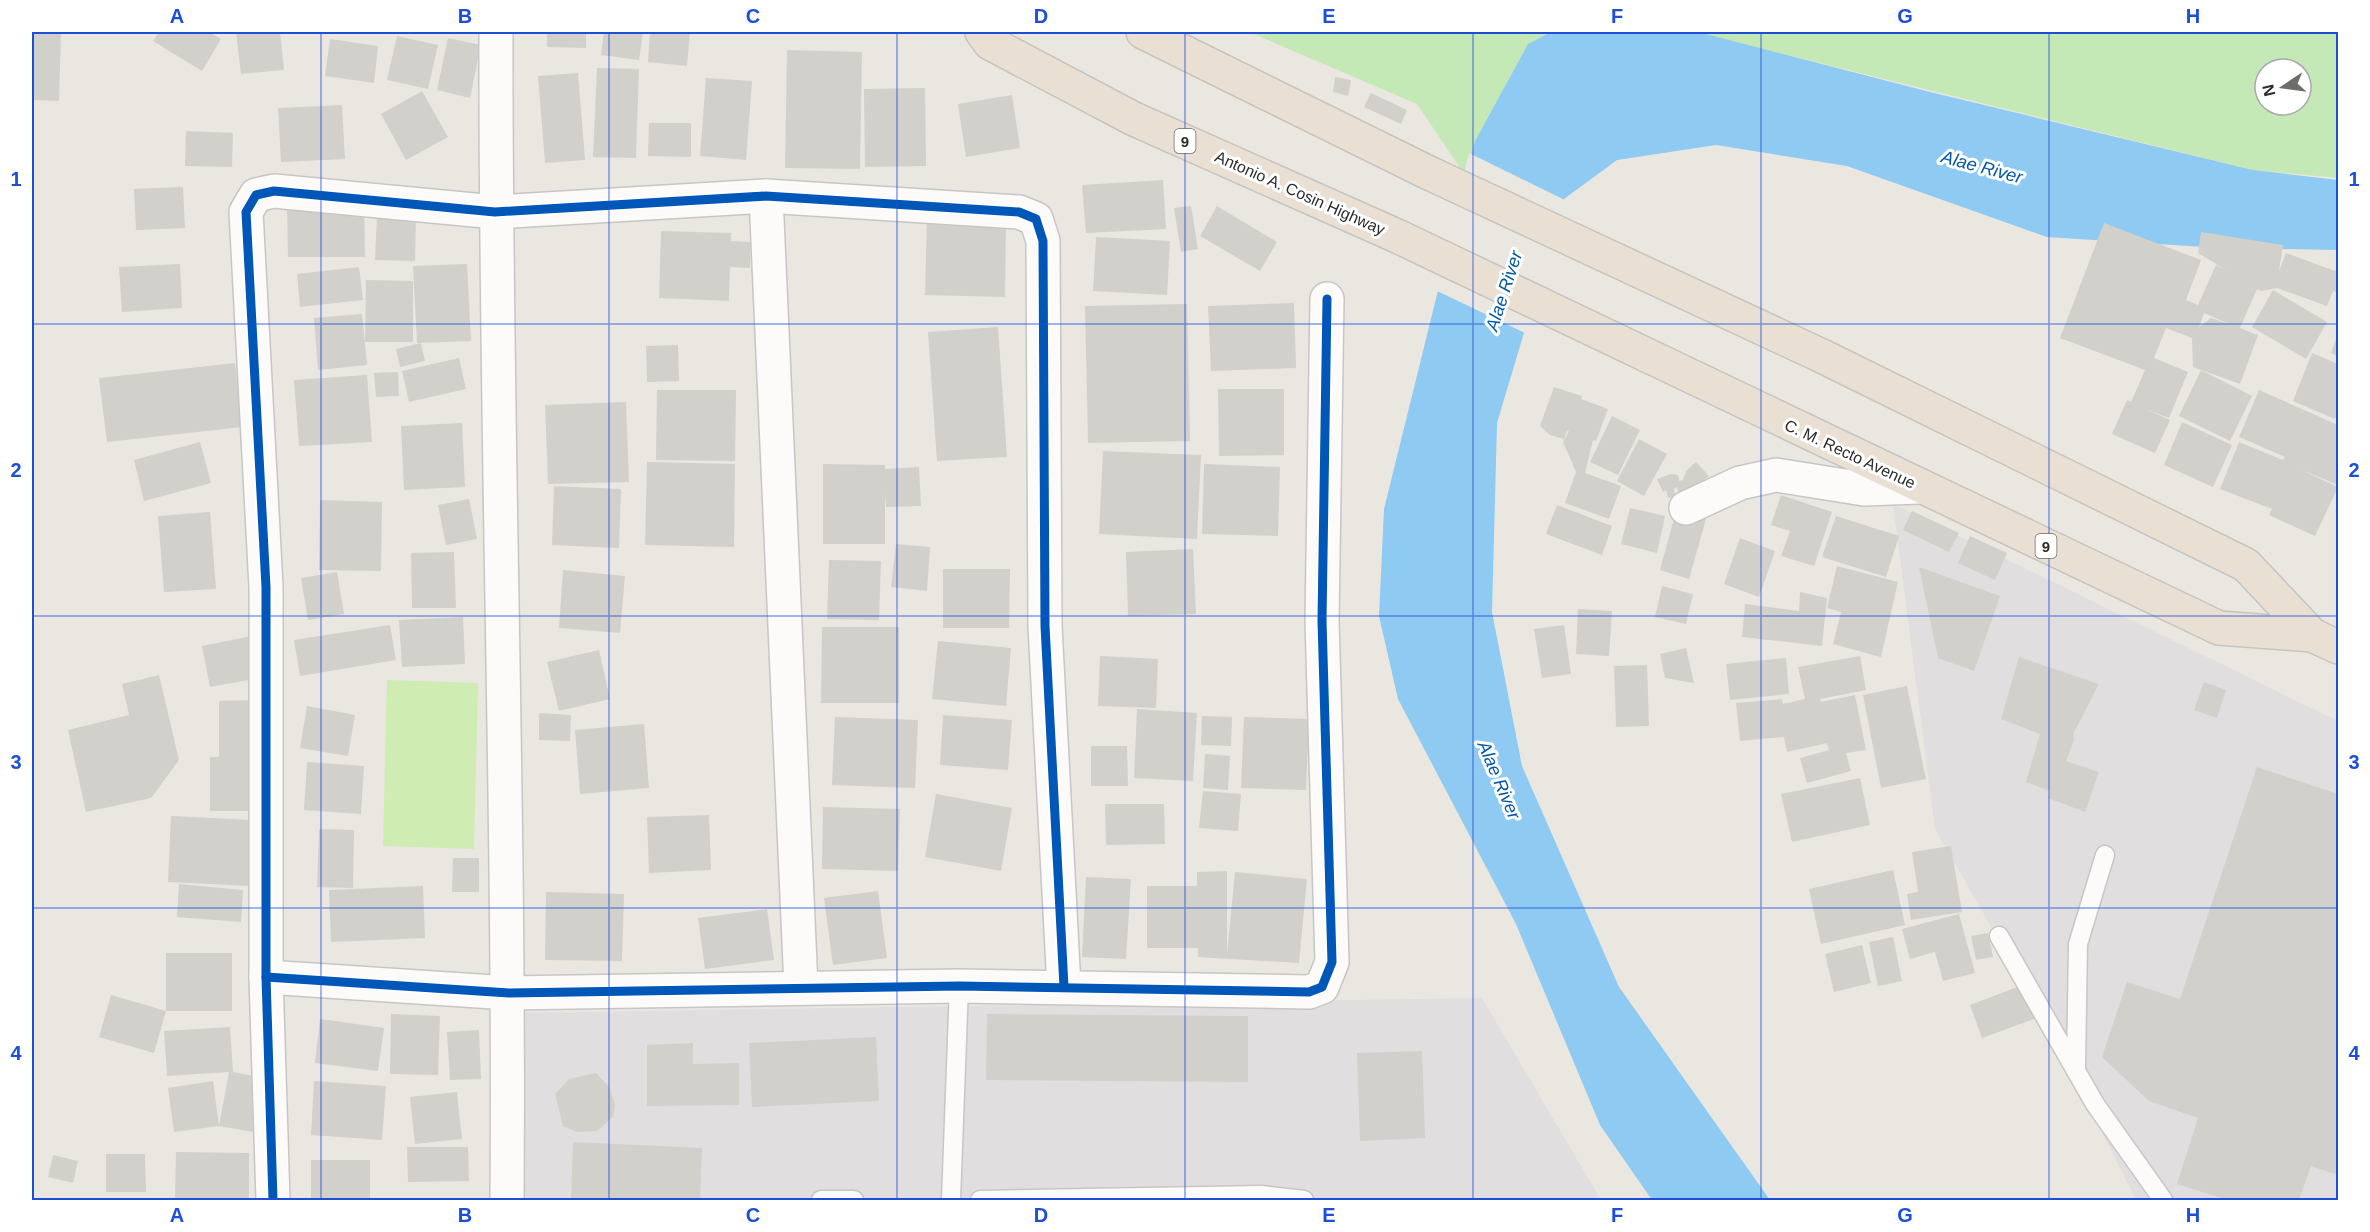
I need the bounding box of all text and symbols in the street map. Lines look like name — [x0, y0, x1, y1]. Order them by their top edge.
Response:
text: A — [170, 5, 184, 27]
text: B — [458, 5, 472, 27]
text: C — [746, 5, 760, 27]
text: D — [1034, 5, 1048, 27]
text: E — [1322, 5, 1336, 27]
text: F — [1611, 5, 1623, 27]
text: G — [1897, 5, 1913, 27]
text: H — [2186, 5, 2200, 27]
north arrow — [2253, 57, 2313, 117]
text: N — [2259, 83, 2278, 98]
road number: 9 — [1174, 129, 1196, 153]
water label: Alae River — [1938, 146, 2026, 188]
street label: Antonio A. Cosin Highway — [1212, 148, 1388, 238]
text: 1 — [10, 168, 22, 190]
text: 1 — [2348, 168, 2360, 190]
water label: Alae River — [1481, 247, 1527, 335]
street label: C. M. Recto Avenue — [1782, 416, 1918, 492]
text: 2 — [10, 459, 22, 481]
text: 2 — [2348, 459, 2360, 481]
road number: 9 — [2036, 534, 2056, 558]
water label: Alae River — [1473, 737, 1525, 823]
text: 3 — [10, 751, 22, 773]
text: 3 — [2348, 751, 2360, 773]
text: 4 — [10, 1042, 22, 1064]
text: 4 — [2348, 1042, 2360, 1064]
text: A — [170, 1204, 184, 1226]
text: B — [458, 1204, 472, 1226]
text: C — [746, 1204, 760, 1226]
text: D — [1034, 1204, 1048, 1226]
text: E — [1322, 1204, 1336, 1226]
text: F — [1611, 1204, 1623, 1226]
text: G — [1897, 1204, 1913, 1226]
text: H — [2186, 1204, 2200, 1226]

